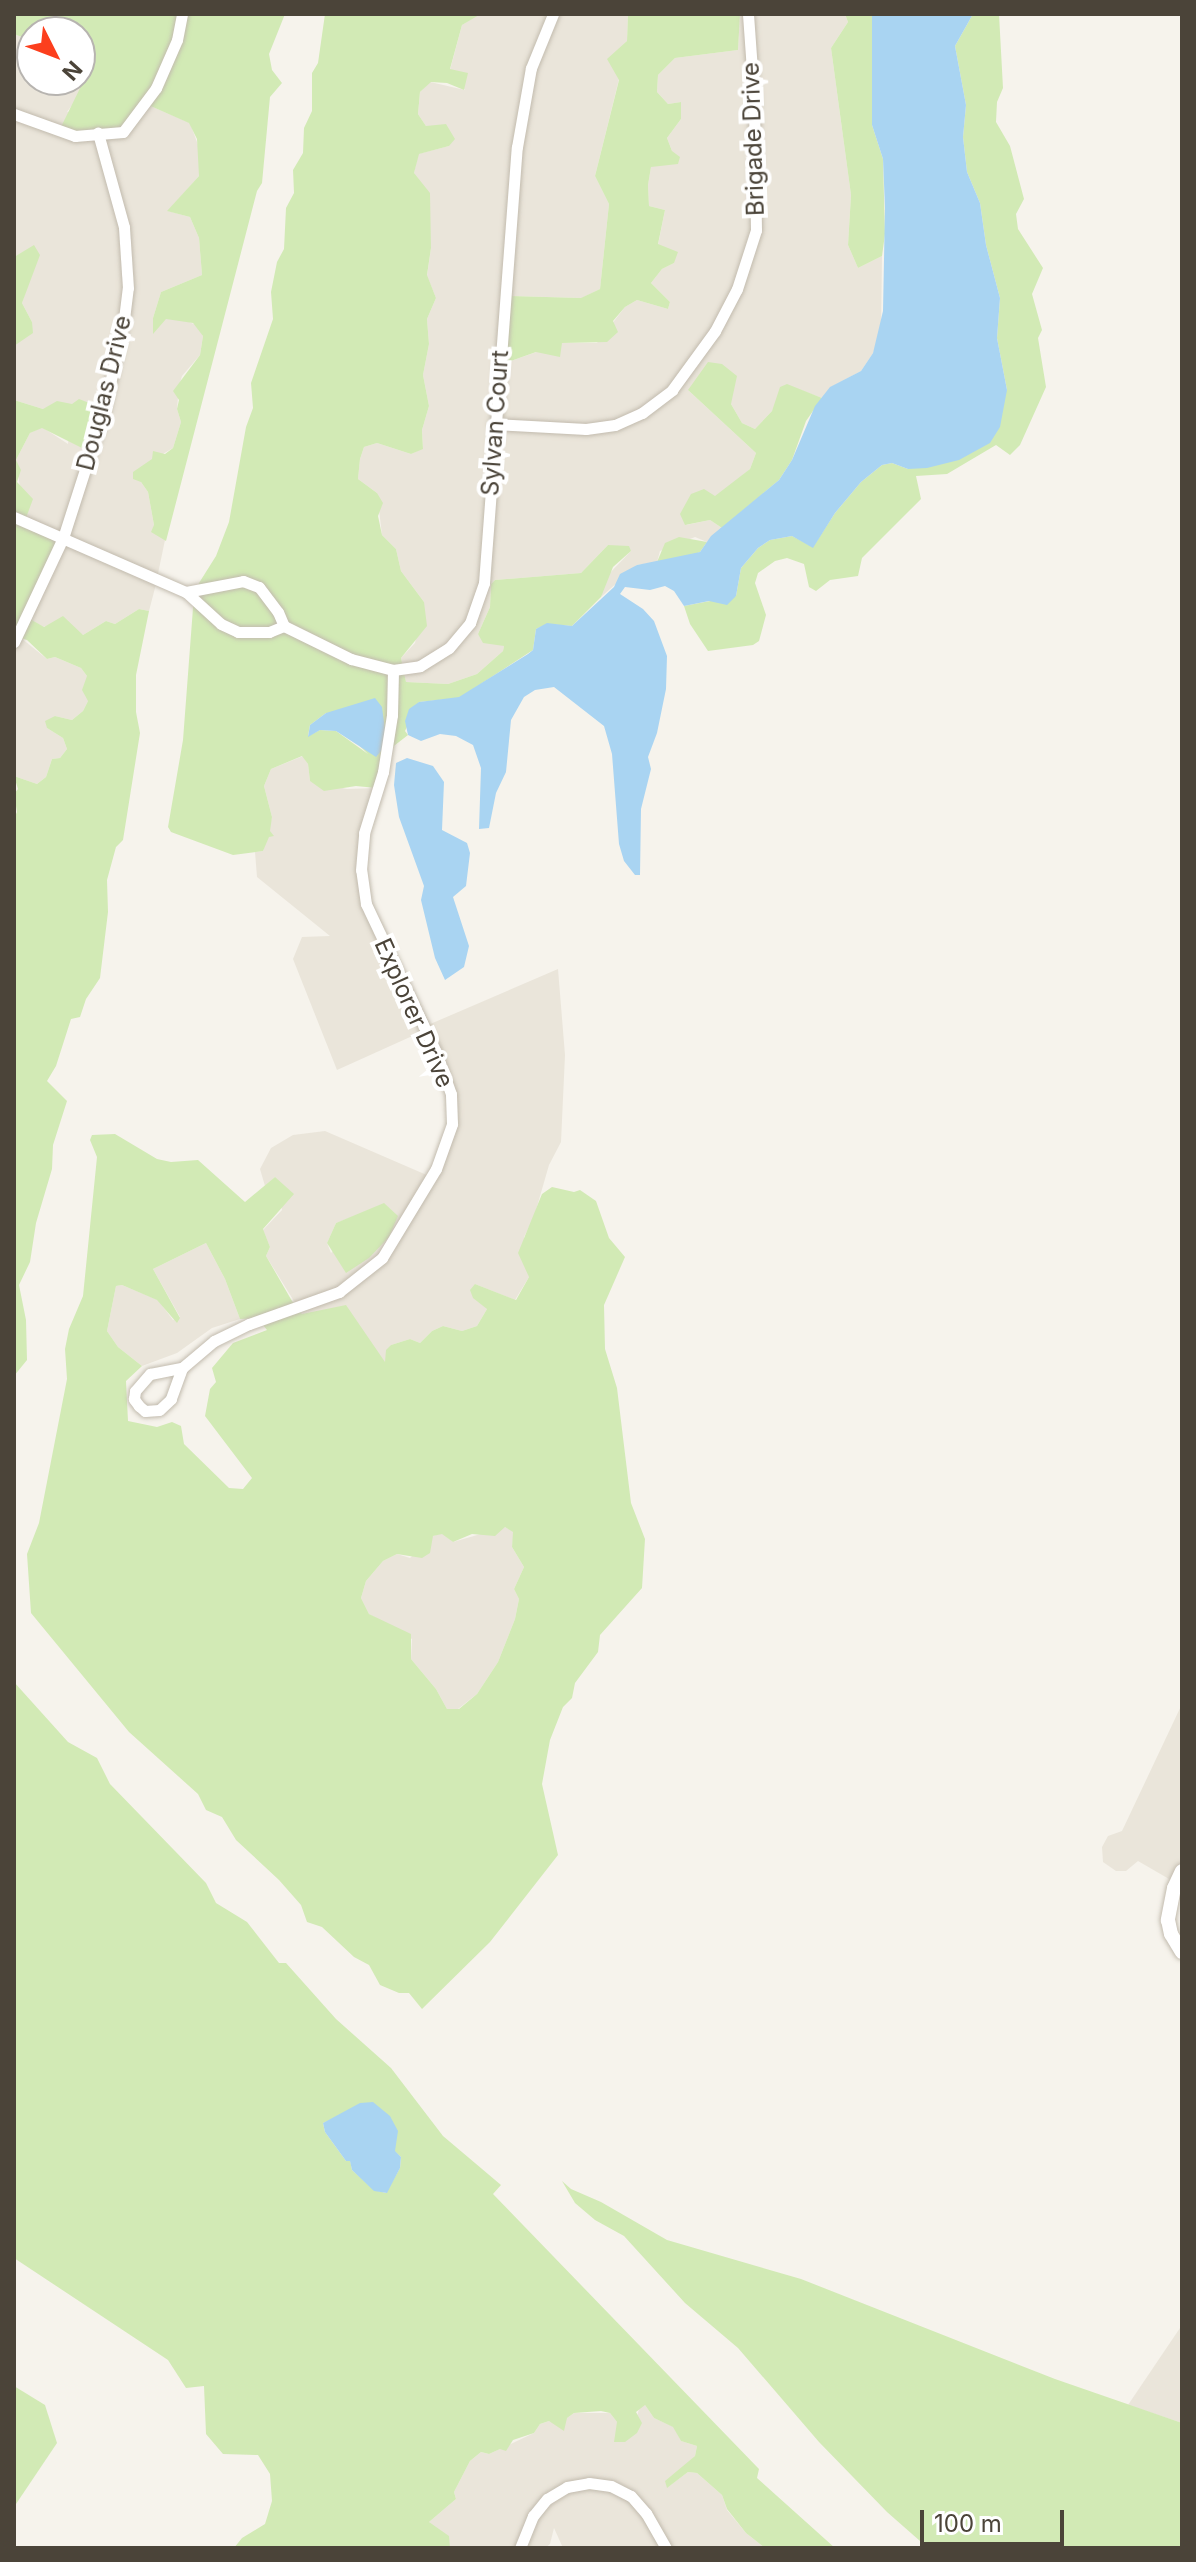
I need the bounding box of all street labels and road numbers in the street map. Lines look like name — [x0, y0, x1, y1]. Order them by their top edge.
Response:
street label: Brigade Drive — [736, 61, 770, 217]
street label: Douglas Drive — [71, 312, 137, 474]
street label: Sylvan Court — [476, 349, 514, 497]
street label: Explorer Drive — [368, 934, 460, 1092]

